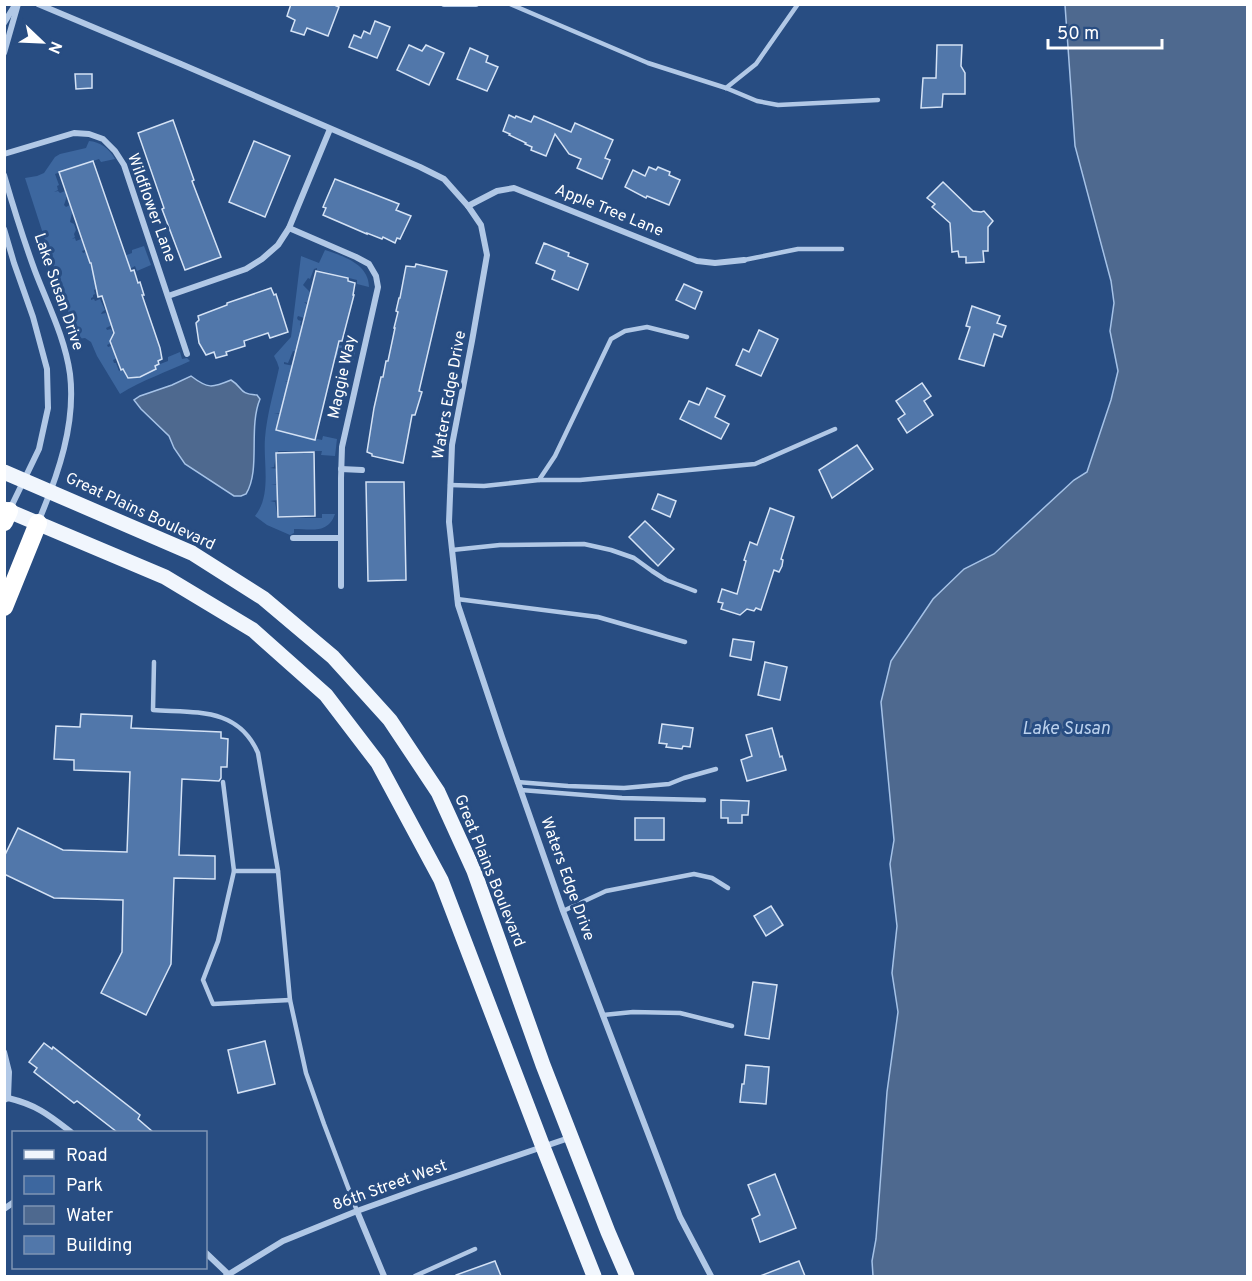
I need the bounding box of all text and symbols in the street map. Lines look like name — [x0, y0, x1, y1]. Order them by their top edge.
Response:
north arrow — [12, 12, 72, 72]
scale bar — [1048, 12, 1162, 50]
text: 50 m — [1057, 23, 1099, 46]
text: N — [43, 38, 65, 56]
street label: Wildflower Lane — [122, 151, 180, 265]
street label: Apple Tree Lane — [552, 180, 666, 242]
street label: Lake Susan Drive — [29, 231, 87, 353]
street label: Waters Edge Drive — [429, 329, 471, 461]
street label: Maggie Way — [324, 333, 362, 421]
street label: Great Plains Boulevard — [62, 469, 218, 555]
water label: Lake Susan — [1022, 718, 1110, 741]
street label: Great Plains Boulevard — [449, 792, 529, 950]
street label: Waters Edge Drive — [535, 814, 599, 944]
legend — [12, 1131, 207, 1269]
text: Road — [66, 1145, 108, 1168]
street label: 86th Street West — [330, 1156, 450, 1216]
text: Park — [66, 1175, 103, 1198]
text: Water — [66, 1205, 113, 1228]
text: Building — [66, 1235, 132, 1258]

